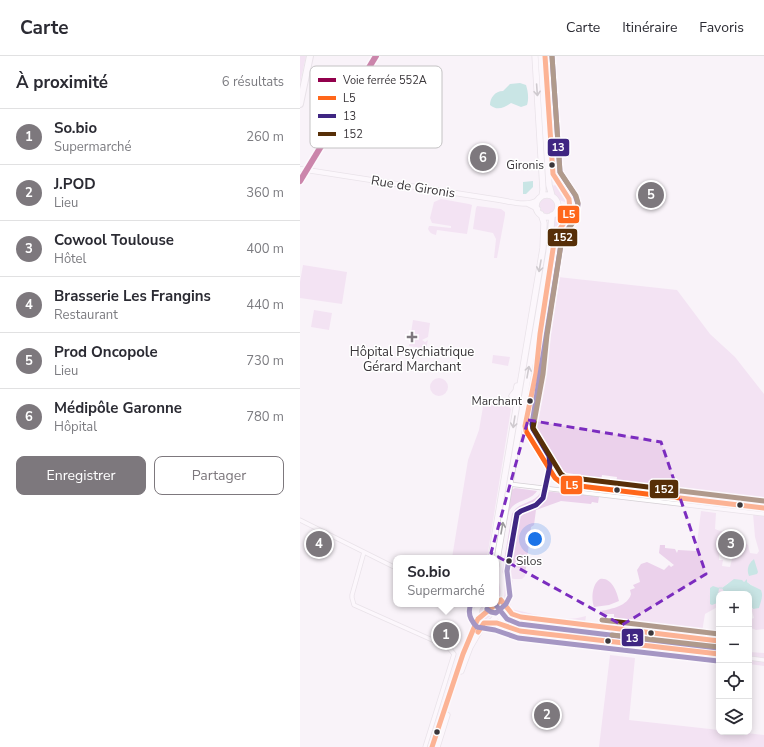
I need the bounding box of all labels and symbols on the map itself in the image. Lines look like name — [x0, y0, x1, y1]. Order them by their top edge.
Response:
legend — [310, 66, 442, 148]
text: Voie ferrée 552A — [342, 73, 427, 88]
one-way arrow — [533, 83, 540, 96]
text: L5 — [343, 91, 356, 106]
text: 13 — [343, 109, 356, 124]
text: 152 — [343, 127, 363, 142]
line badge: 13 — [547, 138, 570, 157]
text: 13 — [551, 140, 565, 155]
pin: 6 — [470, 143, 496, 173]
place label: Gironis — [506, 157, 544, 173]
marker: Gironis — [547, 160, 557, 170]
street label: Rue de Gironis — [370, 171, 456, 203]
pin: 5 — [638, 180, 664, 210]
line badge: L5 — [557, 205, 580, 224]
text: L5 — [563, 207, 576, 222]
line badge: 152 — [547, 228, 578, 247]
text: 152 — [553, 230, 573, 245]
one-way arrow — [536, 259, 544, 272]
marker: Hôpital Psychiatrique Gérard Marchant — [406, 331, 418, 343]
place label: Hôpital Psychiatrique Gérard Marchant — [350, 343, 474, 376]
one-way arrow — [525, 366, 533, 379]
place label: Marchant — [471, 393, 523, 409]
marker: Marchant — [525, 396, 535, 406]
one-way arrow — [510, 415, 518, 428]
line badge: L5 — [560, 475, 583, 495]
text: L5 — [566, 478, 579, 493]
line badge: 152 — [649, 479, 679, 499]
text: 152 — [654, 482, 674, 497]
unlabelled marker — [612, 485, 622, 495]
unlabelled marker — [735, 500, 745, 510]
one-way arrow — [499, 522, 507, 535]
pin: 4 — [306, 529, 332, 559]
your location — [525, 529, 545, 549]
pin: 3 — [718, 529, 744, 559]
place label: Silos — [516, 553, 542, 569]
marker: Silos — [504, 556, 514, 566]
pin: 1 — [433, 620, 459, 650]
line badge: 13 — [621, 628, 644, 647]
unlabelled marker — [646, 628, 656, 638]
text: 13 — [625, 631, 639, 646]
unlabelled marker — [603, 636, 613, 646]
pin: 2 — [534, 700, 560, 730]
unlabelled marker — [432, 727, 442, 737]

